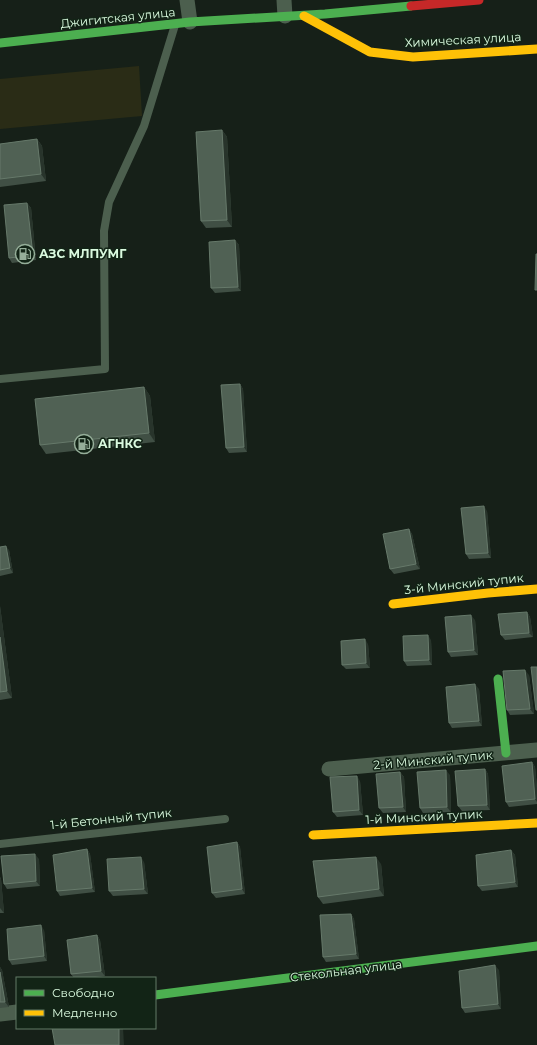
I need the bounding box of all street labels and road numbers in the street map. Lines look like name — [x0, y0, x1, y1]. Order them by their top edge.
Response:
street label: Джигитская улица — [60, 4, 176, 31]
street label: Химическая улица — [404, 29, 522, 50]
street label: 3-й Минский тупик — [404, 570, 524, 597]
street label: 2-й Минский тупик — [373, 747, 493, 772]
street label: 1-й Бетонный тупик — [50, 805, 172, 832]
street label: 1-й Минский тупик — [365, 806, 483, 827]
street label: Стекольная улица — [289, 956, 403, 985]

